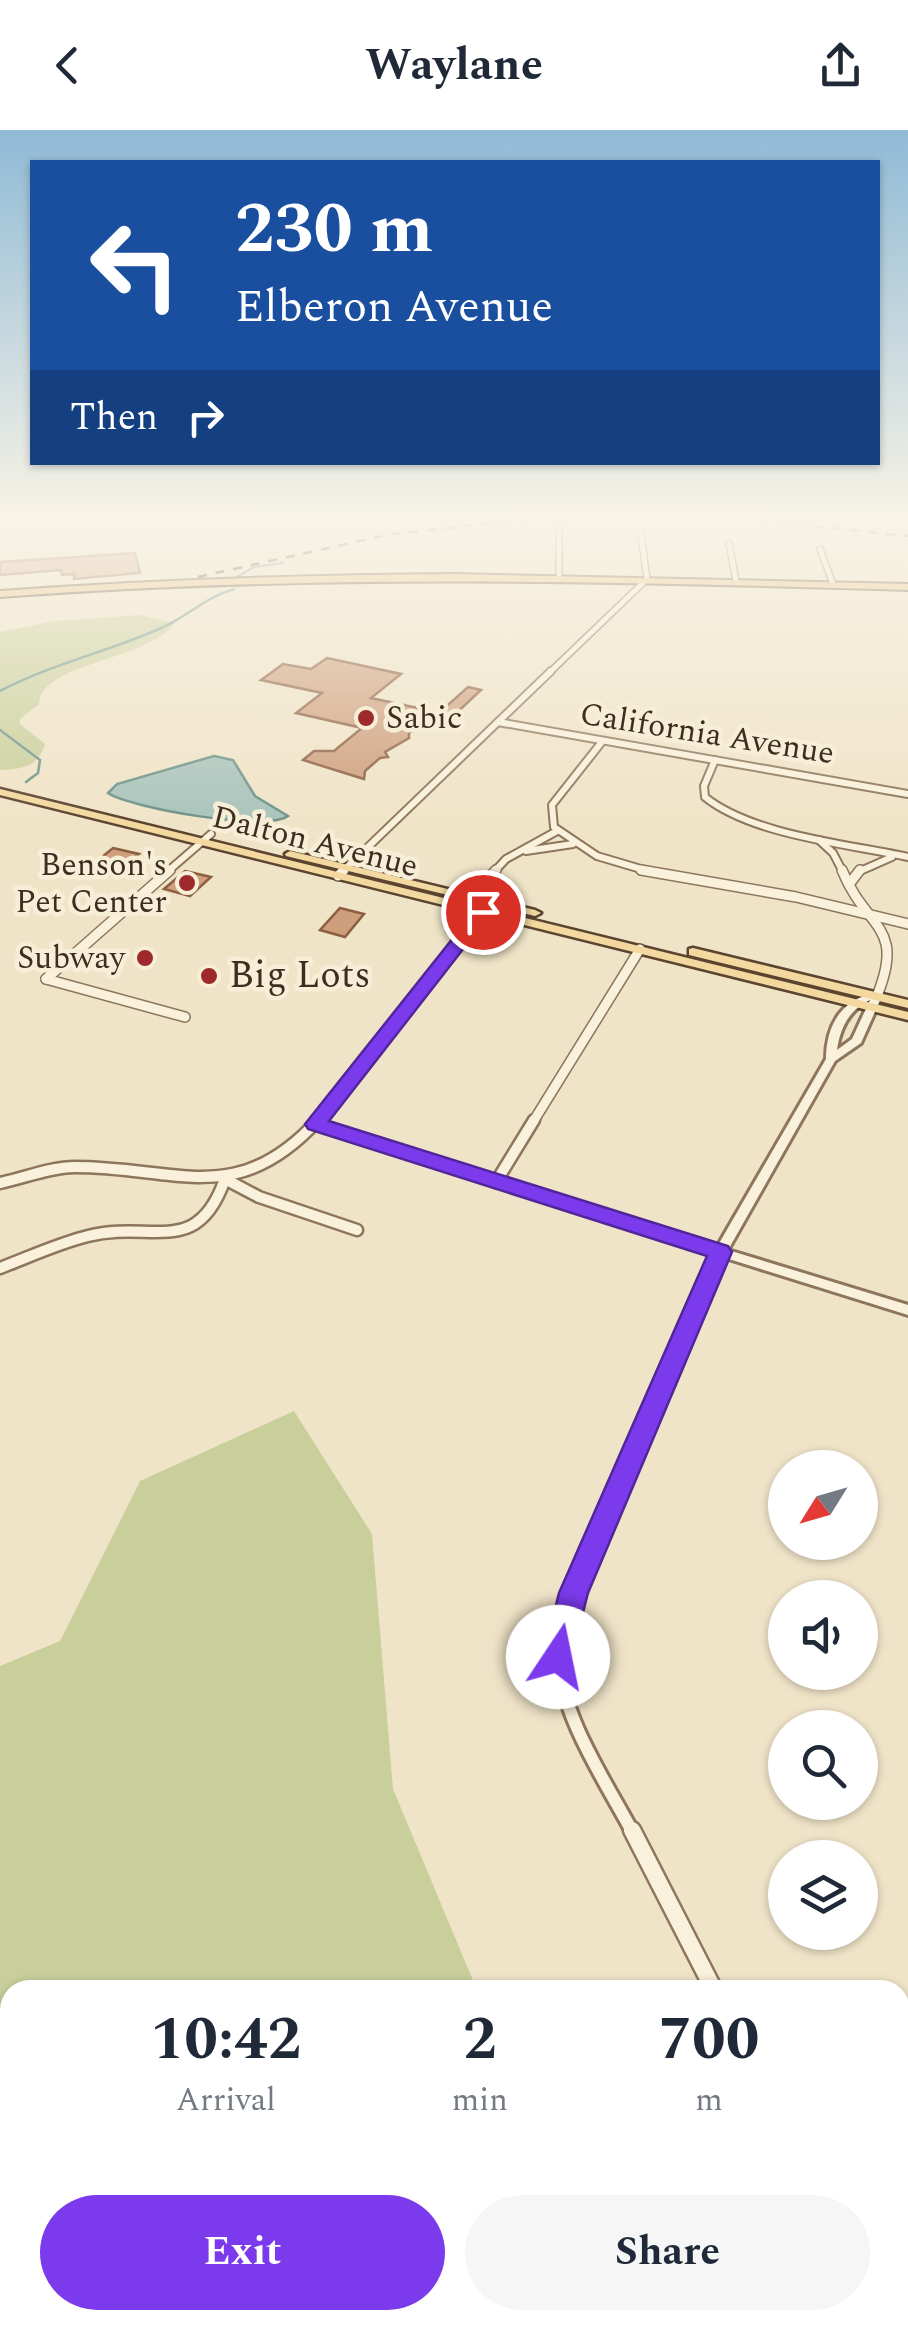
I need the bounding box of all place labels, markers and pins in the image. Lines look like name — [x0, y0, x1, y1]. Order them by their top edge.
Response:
place label: Sabic — [386, 694, 462, 743]
marker: Sabic — [355, 707, 377, 729]
place label: Benson's Pet Center — [16, 841, 167, 927]
pin — [441, 870, 526, 955]
marker: Benson's Pet Center — [176, 872, 198, 894]
place label: Subway — [17, 934, 127, 983]
marker: Subway — [134, 947, 156, 969]
place label: Big Lots — [229, 947, 371, 1005]
marker: Big Lots — [198, 965, 220, 987]

